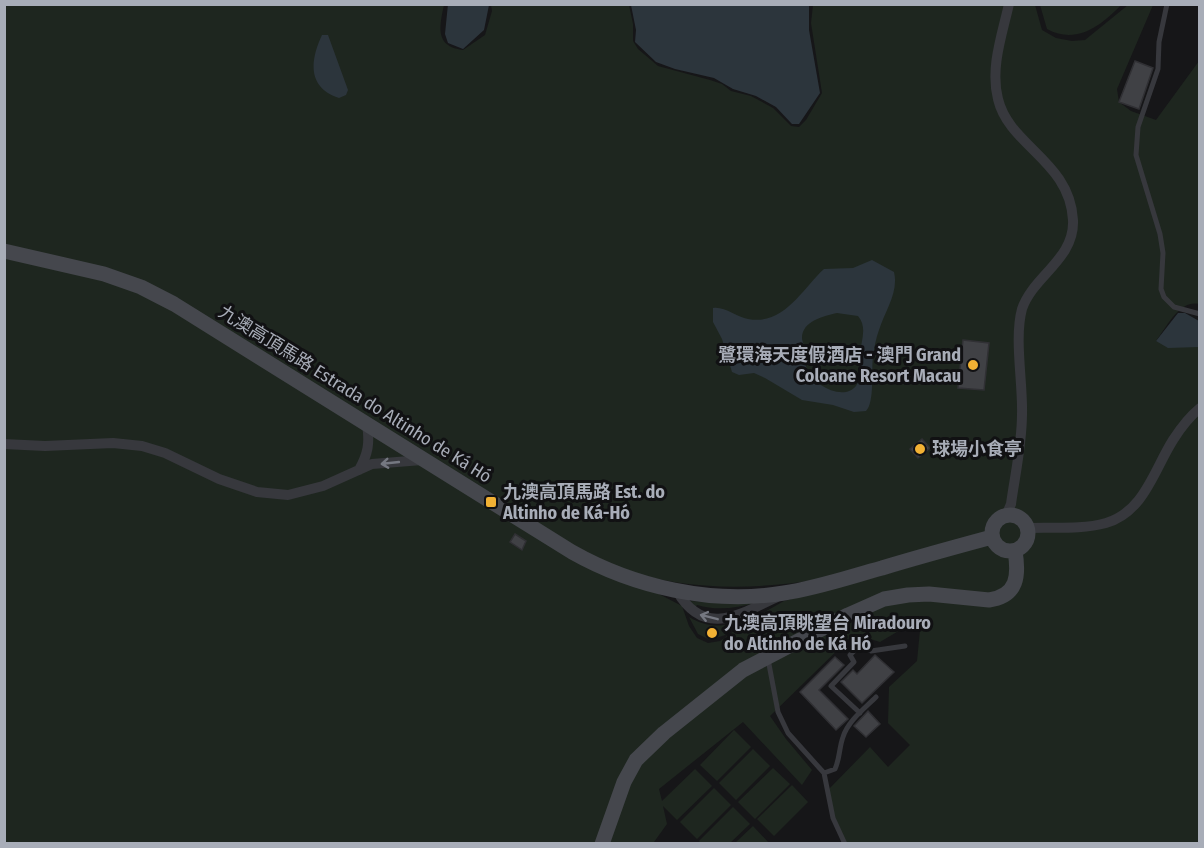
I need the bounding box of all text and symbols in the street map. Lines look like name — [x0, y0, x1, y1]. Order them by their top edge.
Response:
street label: 九澳高頂馬路 Estrada do Altinho de Ká Hó — [214, 301, 496, 487]
place label: 鷺環海天度假酒店 - 澳門 Grand Coloane Resort Macau — [718, 344, 961, 387]
marker: 鷺環海天度假酒店 - 澳門 Grand Coloane Resort Macau — [966, 358, 980, 372]
place label: 球場小食亭 — [932, 438, 1022, 460]
marker: 球場小食亭 — [913, 442, 927, 456]
one-way arrow — [381, 458, 400, 469]
place label: 九澳高頂馬路 Est. do Altinho de Ká-Hó — [502, 481, 665, 524]
marker: 九澳高頂馬路 Est. do Altinho de Ká-Hó — [484, 495, 498, 509]
one-way arrow — [700, 611, 719, 622]
place label: 九澳高頂眺望台 Miradouro do Altinho de Ká Hó — [724, 612, 931, 655]
marker: 九澳高頂眺望台 Miradouro do Altinho de Ká Hó — [705, 626, 719, 640]

